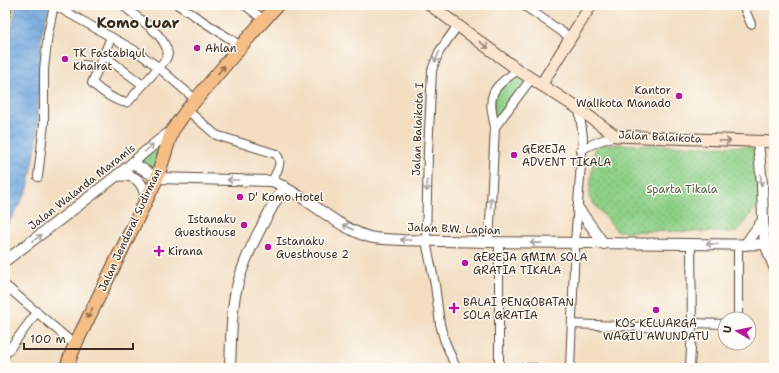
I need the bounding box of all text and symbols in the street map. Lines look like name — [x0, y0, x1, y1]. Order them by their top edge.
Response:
district label: Komo Luar — [96, 13, 180, 33]
one-way arrow — [478, 40, 489, 49]
place label: Ahlan — [205, 41, 237, 56]
marker: Ahlan — [192, 43, 202, 53]
place label: TK Fastabiqul Khairat — [73, 46, 146, 74]
one-way arrow — [433, 51, 440, 63]
marker: TK Fastabiqul Khairat — [60, 54, 70, 64]
one-way arrow — [216, 65, 225, 75]
street label: Jalan Balaikota I — [409, 82, 427, 176]
place label: Kantor Walikota Manado — [576, 83, 671, 111]
marker: Kantor Walikota Manado — [674, 91, 684, 101]
street label: Jalan Balaikota — [618, 127, 702, 147]
one-way arrow — [718, 137, 731, 144]
street label: Jalan Walanda Maramis — [26, 141, 138, 233]
place label: GEREJA ADVENT TIKALA — [522, 142, 611, 170]
one-way arrow — [144, 143, 154, 153]
marker: GEREJA ADVENT TIKALA — [509, 150, 519, 160]
street label: Jalan Jenderal Sudirman — [95, 166, 165, 294]
one-way arrow — [758, 174, 765, 187]
one-way arrow — [227, 176, 240, 183]
one-way arrow — [423, 179, 431, 192]
park label: Sparta Tikala — [646, 182, 718, 197]
place label: D' Komo Hotel — [248, 190, 324, 205]
marker: D' Komo Hotel — [235, 192, 245, 202]
one-way arrow — [487, 197, 494, 210]
place label: Istanaku Guesthouse — [174, 212, 236, 240]
marker: Istanaku Guesthouse — [239, 220, 249, 230]
street label: Jalan B.W. Lapian — [407, 220, 501, 238]
one-way arrow — [342, 223, 354, 230]
one-way arrow — [31, 233, 42, 242]
place label: Istanaku Guesthouse 2 — [276, 234, 349, 262]
one-way arrow — [400, 236, 413, 243]
one-way arrow — [530, 239, 543, 247]
one-way arrow — [706, 240, 719, 248]
marker: Istanaku Guesthouse 2 — [263, 242, 273, 252]
place label: Kirana — [168, 244, 203, 259]
marker: Kirana — [153, 245, 165, 257]
place label: GEREJA GMIM SOLA GRATIA TIKALA — [473, 250, 588, 278]
marker: GEREJA GMIM SOLA GRATIA TIKALA — [460, 258, 470, 268]
place label: BALAI PENGOBATAN SOLA GRATIA — [463, 295, 574, 323]
marker: BALAI PENGOBATAN SOLA GRATIA — [448, 302, 460, 314]
marker: KOS KELUARGA WAGIU AWUNDATU — [651, 305, 661, 315]
one-way arrow — [86, 307, 93, 319]
north arrow — [717, 311, 757, 351]
place label: KOS KELUARGA WAGIU AWUNDATU — [603, 316, 709, 344]
scale bar — [24, 325, 133, 351]
text: U — [720, 325, 736, 334]
text: 100 m — [30, 331, 66, 347]

